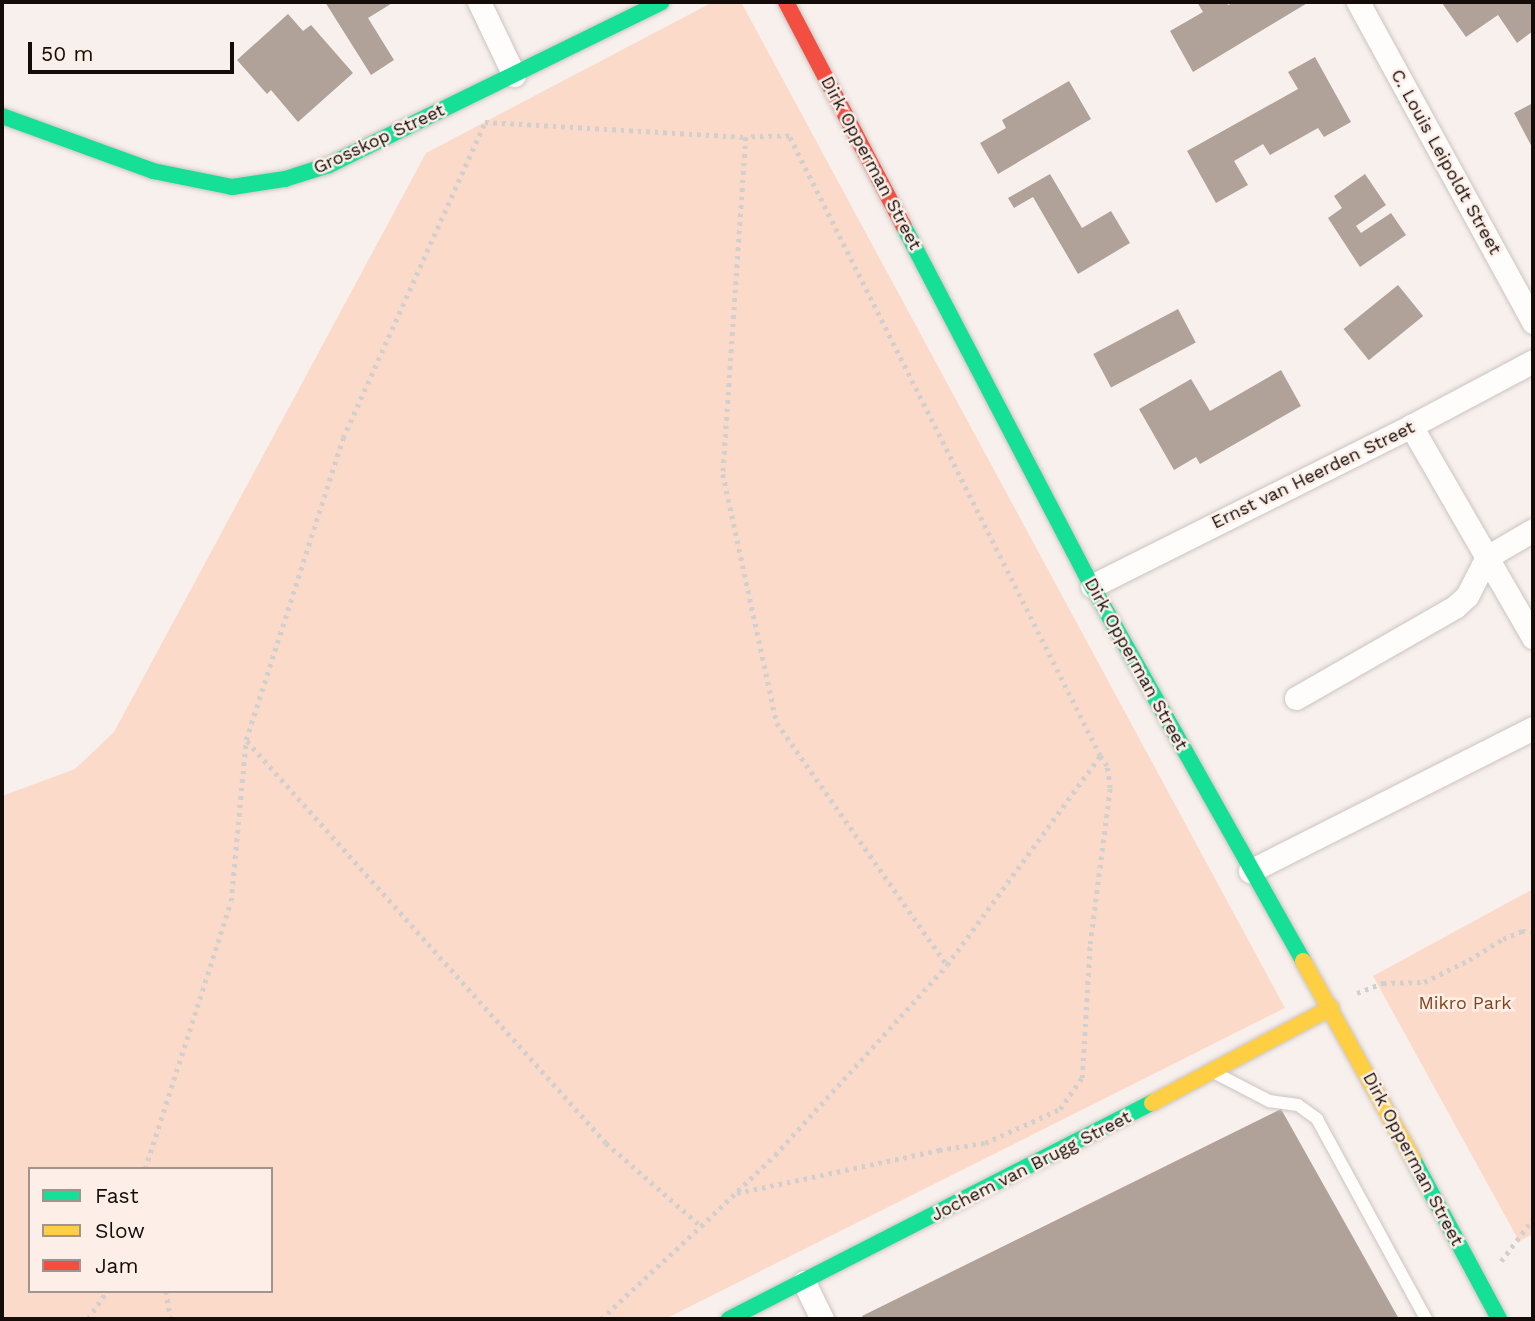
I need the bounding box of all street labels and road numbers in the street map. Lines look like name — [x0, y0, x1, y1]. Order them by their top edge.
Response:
street label: C. Louis Leipoldt Street — [1386, 66, 1506, 258]
street label: Dirk Opperman Street — [816, 72, 926, 254]
street label: Grosskop Street — [310, 99, 448, 179]
street label: Ernst van Heerden Street — [1208, 416, 1418, 534]
street label: Dirk Opperman Street — [1080, 574, 1192, 754]
street label: Dirk Opperman Street — [1358, 1068, 1468, 1250]
street label: Jochem van Brugg Street — [927, 1106, 1135, 1226]

